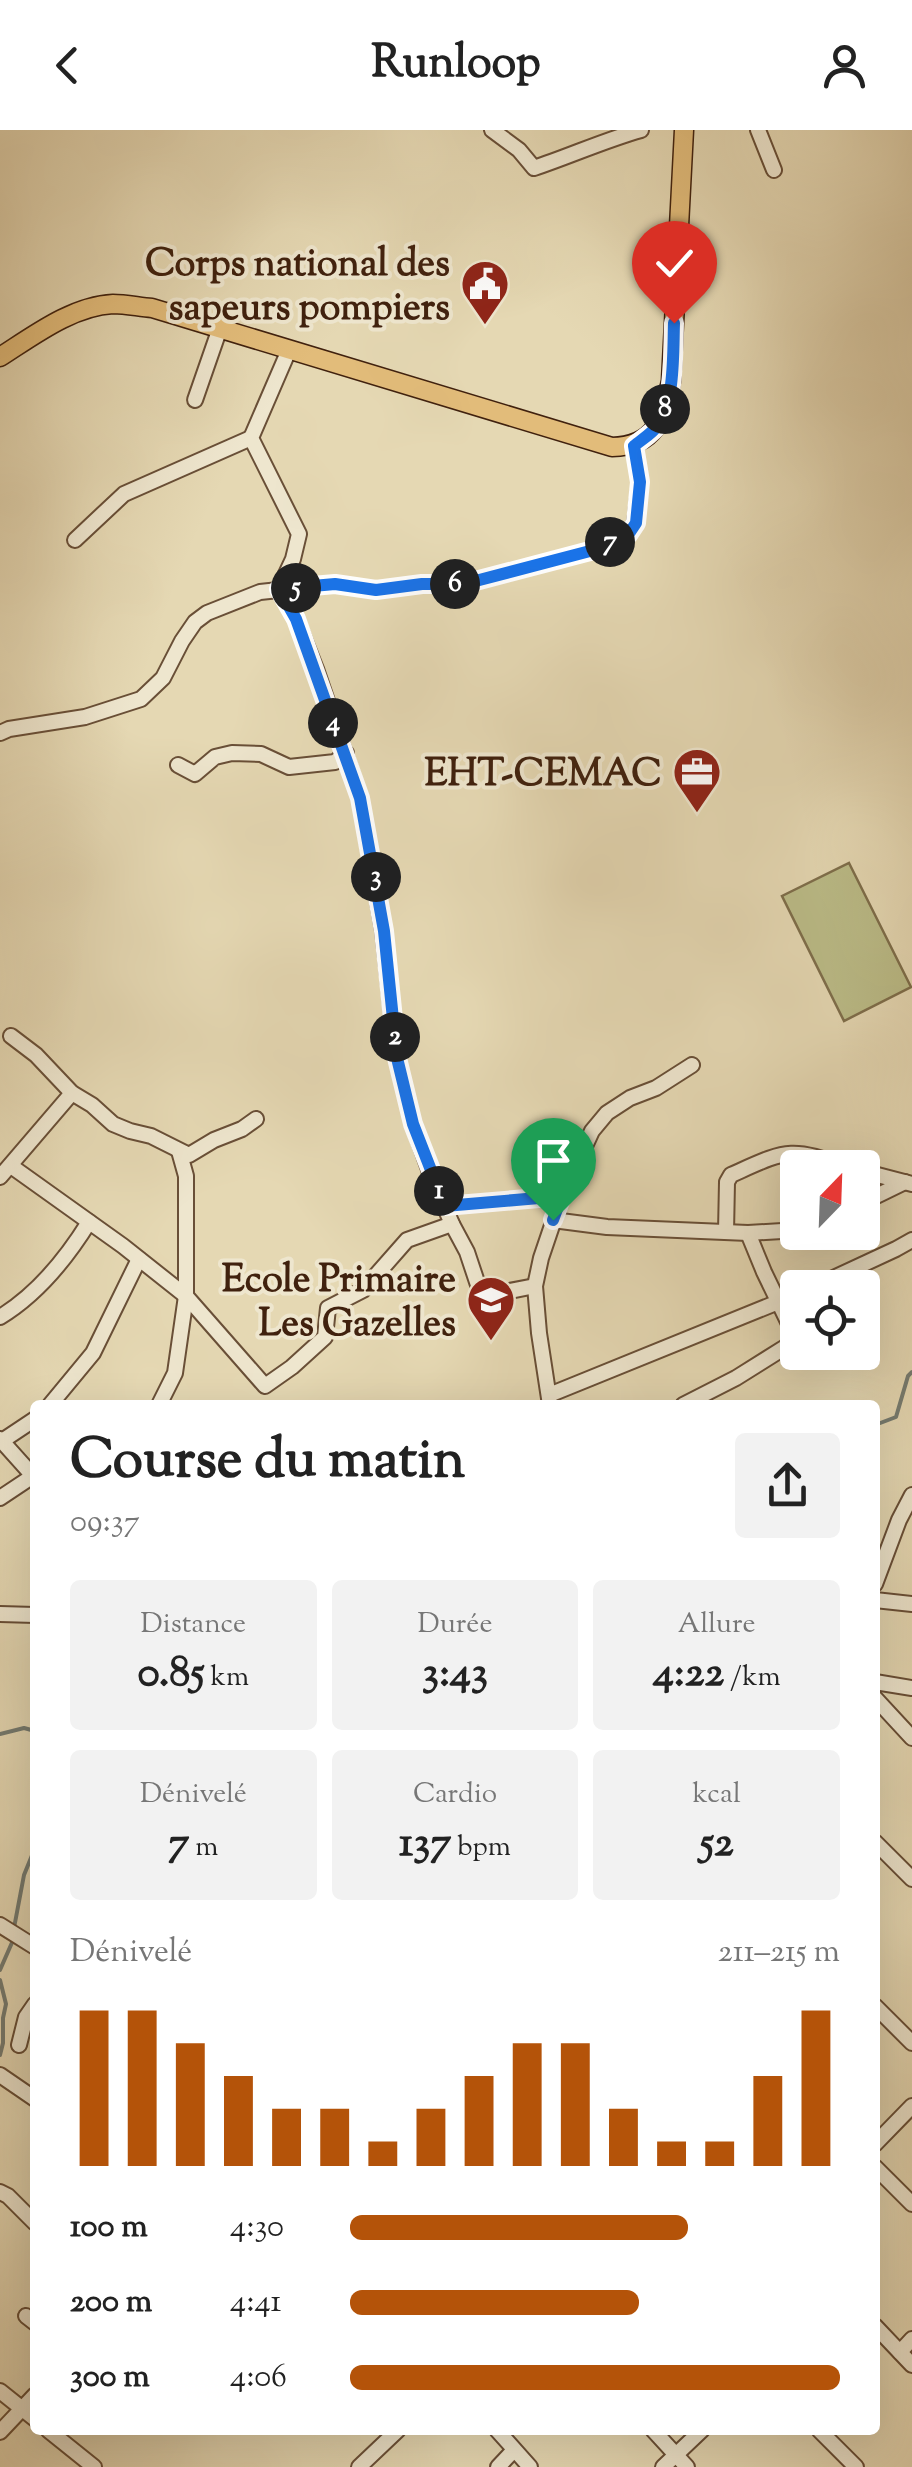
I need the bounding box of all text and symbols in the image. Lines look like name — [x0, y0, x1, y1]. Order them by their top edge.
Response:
text: Runloop — [371, 33, 541, 98]
icon: back — [40, 38, 95, 93]
icon: person — [817, 38, 872, 93]
pin — [632, 221, 717, 324]
icon: check — [647, 236, 702, 291]
place label: Corps national des sapeurs pompiers — [145, 239, 450, 337]
public building icon: Corps national des sapeurs pompiers — [459, 258, 511, 326]
pin: 8 — [640, 384, 690, 434]
text: 8 — [658, 389, 672, 429]
pin: 7 — [585, 517, 635, 567]
text: 7 — [603, 522, 617, 562]
pin: 6 — [430, 559, 480, 609]
pin: 5 — [271, 563, 321, 613]
text: 6 — [448, 564, 462, 604]
text: 5 — [291, 568, 301, 608]
pin: 4 — [308, 698, 358, 748]
text: 4 — [326, 703, 340, 743]
office icon: EHT-CEMAC — [671, 746, 723, 814]
place label: EHT-CEMAC — [424, 749, 662, 803]
pin: 3 — [351, 852, 401, 902]
text: 3 — [370, 857, 382, 897]
pin: 2 — [370, 1012, 420, 1062]
text: 2 — [388, 1017, 402, 1057]
pin — [511, 1118, 596, 1221]
icon: arrive — [526, 1133, 581, 1188]
north arrow — [780, 1150, 880, 1250]
map controls — [780, 1150, 880, 1370]
pin: 1 — [414, 1166, 464, 1216]
text: 1 — [434, 1171, 444, 1211]
place label: Ecole Primaire Les Gazelles — [222, 1255, 456, 1353]
button: locate — [780, 1270, 880, 1370]
school or university icon: Ecole Primaire Les Gazelles — [465, 1274, 517, 1342]
text: Course du matin — [70, 1423, 465, 1502]
button: share — [735, 1433, 840, 1538]
text: 09:37 — [70, 1500, 140, 1546]
text: Distance — [141, 1605, 246, 1645]
text: Durée — [418, 1605, 492, 1645]
text: Allure — [678, 1605, 756, 1645]
text: 0.85 — [138, 1645, 205, 1705]
text: 3:43 — [422, 1645, 488, 1705]
text: 4:22 — [653, 1645, 724, 1705]
text: km — [205, 1658, 249, 1698]
text: /km — [724, 1658, 781, 1698]
text: Dénivelé — [140, 1775, 247, 1815]
text: Cardio — [413, 1775, 497, 1815]
text: kcal — [693, 1775, 741, 1815]
text: 7 — [168, 1815, 189, 1875]
text: 137 — [399, 1815, 451, 1875]
text: 52 — [700, 1815, 734, 1875]
text: m — [189, 1828, 218, 1868]
text: bpm — [451, 1828, 511, 1868]
text: Dénivelé — [70, 1930, 192, 1976]
text: 211–215 m — [718, 1930, 840, 1976]
text: 100 m — [70, 2205, 148, 2251]
text: 4:30 — [230, 2205, 284, 2251]
text: 200 m — [70, 2280, 152, 2326]
text: 4:41 — [230, 2280, 281, 2326]
text: 300 m — [70, 2355, 150, 2401]
text: 4:06 — [230, 2355, 287, 2401]

